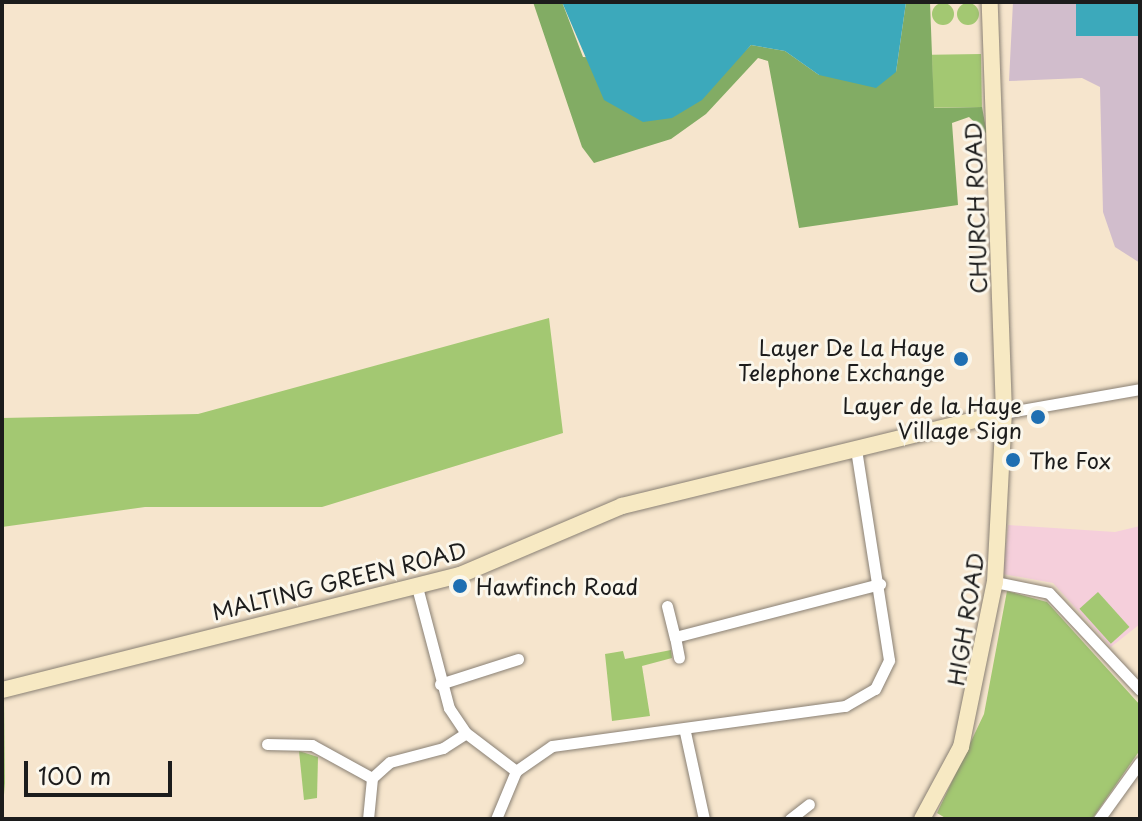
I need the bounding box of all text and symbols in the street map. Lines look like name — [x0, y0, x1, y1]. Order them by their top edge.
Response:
street label: CHURCH ROAD — [959, 121, 991, 295]
place label: Layer De La Haye Telephone Exchange — [736, 333, 945, 384]
marker: Layer De La Haye Telephone Exchange — [952, 350, 970, 368]
place label: Layer de la Haye Village Sign — [841, 391, 1022, 442]
marker: Layer de la Haye Village Sign — [1029, 408, 1047, 426]
place label: The Fox — [1029, 447, 1111, 473]
marker: The Fox — [1004, 451, 1022, 469]
street label: MALTING GREEN ROAD — [207, 535, 471, 625]
street label: HIGH ROAD — [941, 551, 989, 687]
place label: Hawfinch Road — [476, 573, 636, 599]
marker: Hawfinch Road — [451, 577, 469, 595]
scale bar — [28, 745, 176, 795]
text: 100 m — [38, 757, 111, 793]

